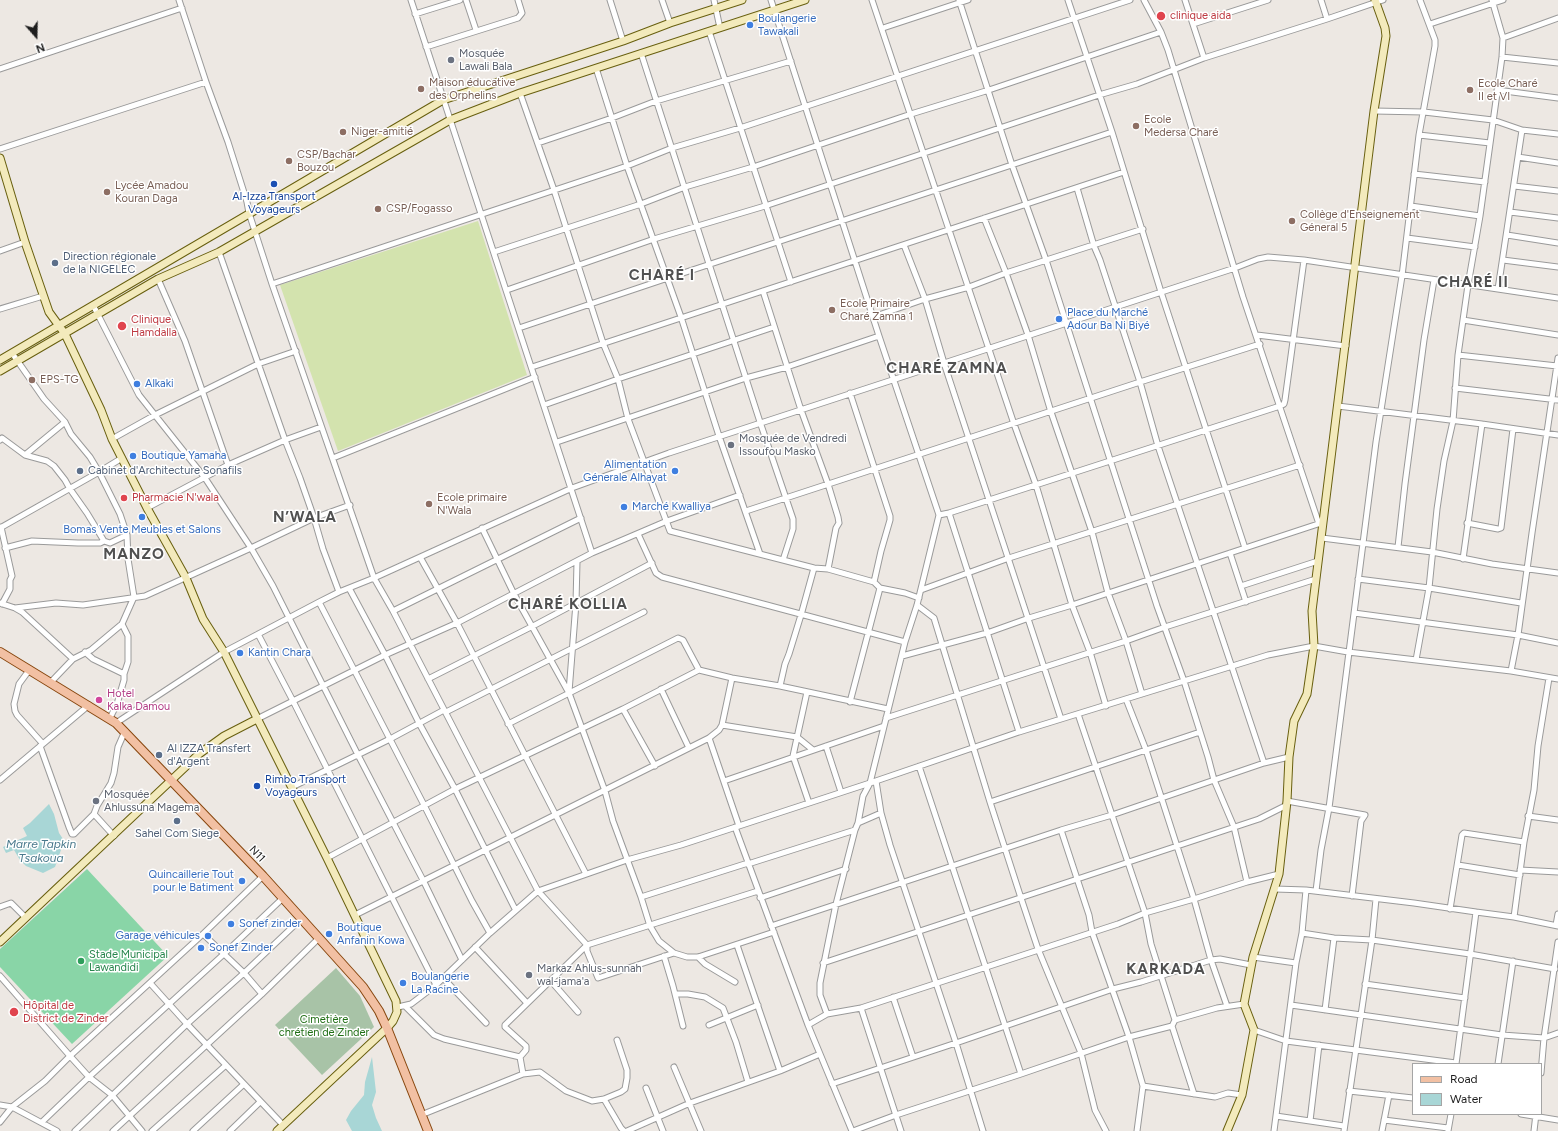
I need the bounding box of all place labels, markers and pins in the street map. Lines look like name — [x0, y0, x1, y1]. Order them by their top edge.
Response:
place label: clinique aida — [1170, 9, 1231, 23]
marker: clinique aida — [1155, 10, 1167, 22]
place label: Boulangerie Tawakali — [758, 12, 816, 38]
marker: Boulangerie Tawakali — [745, 20, 755, 30]
place label: Mosquée Lawali Bala — [459, 47, 512, 73]
marker: Mosquée Lawali Bala — [446, 55, 456, 65]
place label: Maison éducative des Orphelins — [429, 76, 515, 102]
place label: Ecole Charé II et VI — [1478, 77, 1537, 103]
marker: Maison éducative des Orphelins — [416, 84, 426, 94]
marker: Ecole Charé II et VI — [1465, 85, 1475, 95]
place label: Ecole Medersa Charé — [1144, 113, 1218, 139]
marker: Ecole Medersa Charé — [1131, 121, 1141, 131]
place label: Niger-amitié — [351, 125, 413, 139]
marker: Niger-amitié — [338, 127, 348, 137]
place label: CSP/Bachar Bouzou — [297, 148, 356, 174]
marker: CSP/Bachar Bouzou — [284, 156, 294, 166]
place label: Lycée Amadou Kouran Daga — [115, 179, 188, 205]
marker: Al-Izza Transport Voyageurs — [269, 179, 279, 189]
marker: Lycée Amadou Kouran Daga — [102, 187, 112, 197]
place label: Al-Izza Transport Voyageurs — [232, 190, 316, 216]
place label: CSP/Fogasso — [386, 202, 452, 216]
marker: CSP/Fogasso — [373, 204, 383, 214]
place label: Collège d'Enseignement Géneral 5 — [1300, 208, 1420, 234]
marker: Collège d'Enseignement Géneral 5 — [1287, 216, 1297, 226]
place label: Direction régionale de la NIGELEC — [63, 250, 156, 276]
marker: Direction régionale de la NIGELEC — [50, 258, 60, 268]
place label: Ecole Primaire Charé Zamna 1 — [840, 297, 913, 323]
marker: Ecole Primaire Charé Zamna 1 — [827, 305, 837, 315]
place label: Place du Marché Adour Ba Ni Biyé — [1067, 306, 1150, 332]
place label: Clinique Hamdalla — [131, 313, 177, 339]
marker: Place du Marché Adour Ba Ni Biyé — [1054, 314, 1064, 324]
marker: Clinique Hamdalla — [116, 320, 128, 332]
place label: EPS-TG — [40, 373, 79, 387]
marker: EPS-TG — [27, 375, 37, 385]
place label: Alkaki — [145, 377, 174, 391]
marker: Alkaki — [132, 379, 142, 389]
place label: Mosquée de Vendredi Issoufou Masko — [739, 432, 847, 458]
marker: Mosquée de Vendredi Issoufou Masko — [726, 440, 736, 450]
place label: Boutique Yamaha — [141, 449, 226, 463]
marker: Boutique Yamaha — [128, 451, 138, 461]
place label: Alimentation Génerale Alhayat — [583, 458, 667, 484]
place label: Cabinet d'Architecture Sonafils — [88, 464, 242, 478]
marker: Cabinet d'Architecture Sonafils — [75, 466, 85, 476]
marker: Alimentation Génerale Alhayat — [670, 466, 680, 476]
place label: Pharmacie N'wala — [132, 491, 219, 505]
place label: Ecole primaire N'Wala — [437, 491, 507, 517]
marker: Pharmacie N'wala — [119, 493, 129, 503]
marker: Ecole primaire N'Wala — [424, 499, 434, 509]
place label: Marché Kwalliya — [632, 500, 711, 514]
marker: Marché Kwalliya — [619, 502, 629, 512]
marker: Bomas Vente Meubles et Salons — [137, 512, 147, 522]
place label: Bomas Vente Meubles et Salons — [63, 523, 221, 537]
place label: Kantin Chara — [248, 646, 311, 660]
marker: Kantin Chara — [235, 648, 245, 658]
place label: Hotel Kalka Damou — [107, 687, 170, 713]
marker: Hotel Kalka Damou — [94, 695, 104, 705]
place label: Al IZZA Transfert d'Argent — [167, 742, 251, 768]
marker: Al IZZA Transfert d'Argent — [154, 750, 164, 760]
place label: Rimbo Transport Voyageurs — [265, 773, 346, 799]
marker: Rimbo Transport Voyageurs — [252, 781, 262, 791]
place label: Mosquée Ahlussuna Magema — [104, 788, 199, 814]
marker: Mosquée Ahlussuna Magema — [91, 796, 101, 806]
marker: Sahel Com Siege — [172, 816, 182, 826]
place label: Sahel Com Siege — [135, 827, 219, 841]
place label: Quincaillerie Tout pour le Batiment — [149, 868, 234, 894]
marker: Quincaillerie Tout pour le Batiment — [237, 876, 247, 886]
place label: Sonef zinder — [239, 917, 301, 931]
marker: Sonef zinder — [226, 919, 236, 929]
place label: Boutique Anfanin Kowa — [337, 921, 405, 947]
place label: Garage véhicules — [116, 929, 200, 943]
marker: Boutique Anfanin Kowa — [324, 929, 334, 939]
marker: Garage véhicules — [203, 931, 213, 941]
place label: Sonef Zinder — [209, 941, 273, 955]
marker: Sonef Zinder — [196, 943, 206, 953]
place label: Stade Municipal Lawandidi — [89, 948, 168, 974]
marker: Stade Municipal Lawandidi — [76, 956, 86, 966]
place label: Markaz Ahlus-sunnah wal-jama'a — [537, 962, 642, 988]
place label: Boulangerie La Racine — [411, 970, 469, 996]
marker: Markaz Ahlus-sunnah wal-jama'a — [524, 970, 534, 980]
marker: Boulangerie La Racine — [398, 978, 408, 988]
place label: Hôpital de District de Zinder — [23, 999, 109, 1025]
marker: Hôpital de District de Zinder — [8, 1006, 20, 1018]

